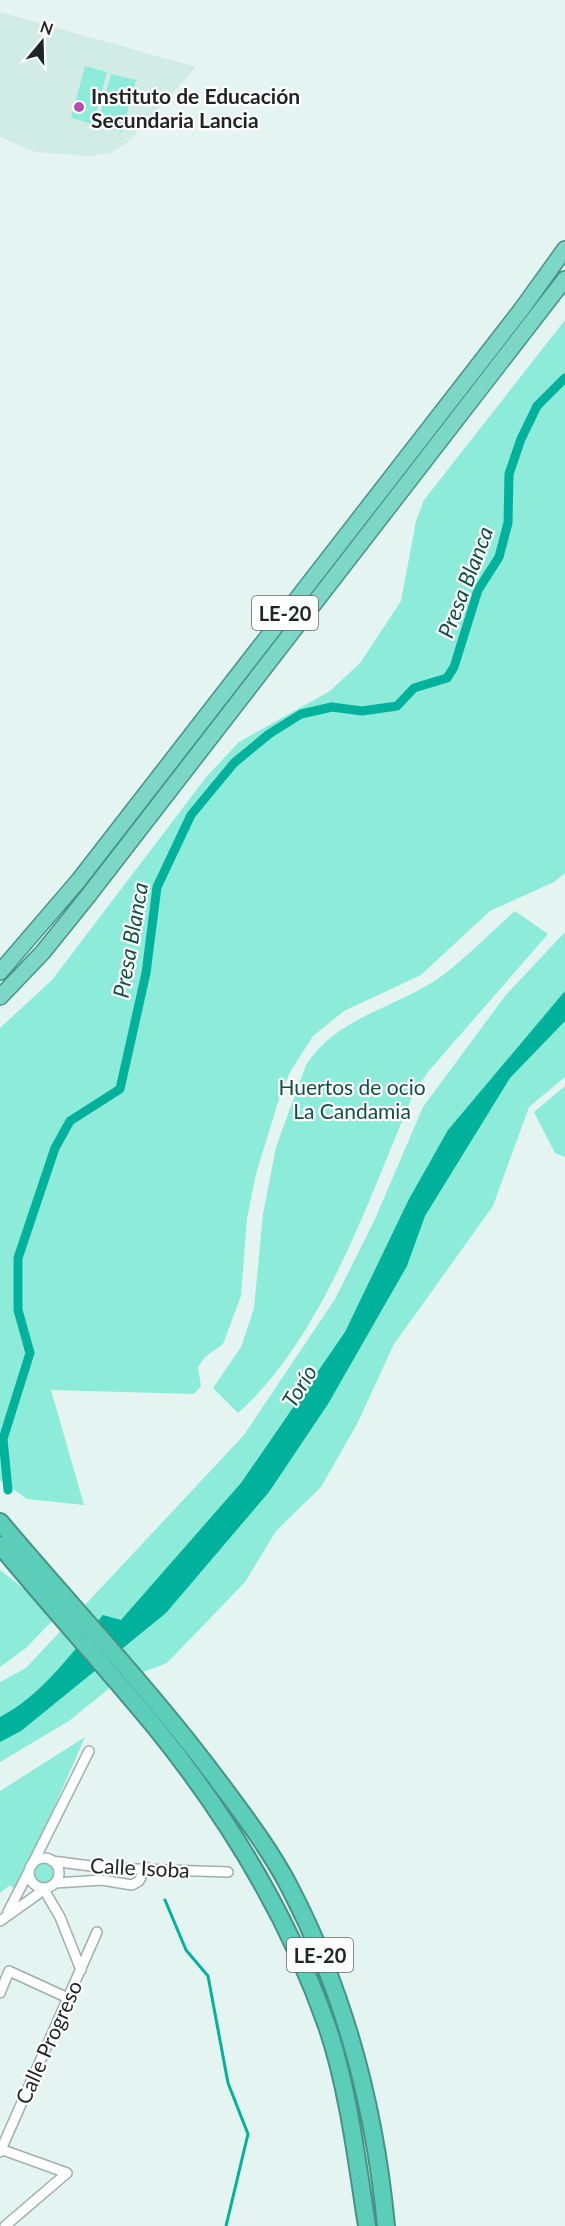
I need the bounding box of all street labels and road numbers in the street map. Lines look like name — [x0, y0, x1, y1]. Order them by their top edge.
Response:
road number: LE-20 — [252, 596, 318, 630]
street label: Calle Isoba — [90, 1852, 190, 1882]
road number: LE-20 — [287, 1938, 353, 1972]
street label: Calle Progreso — [10, 1976, 86, 2108]

